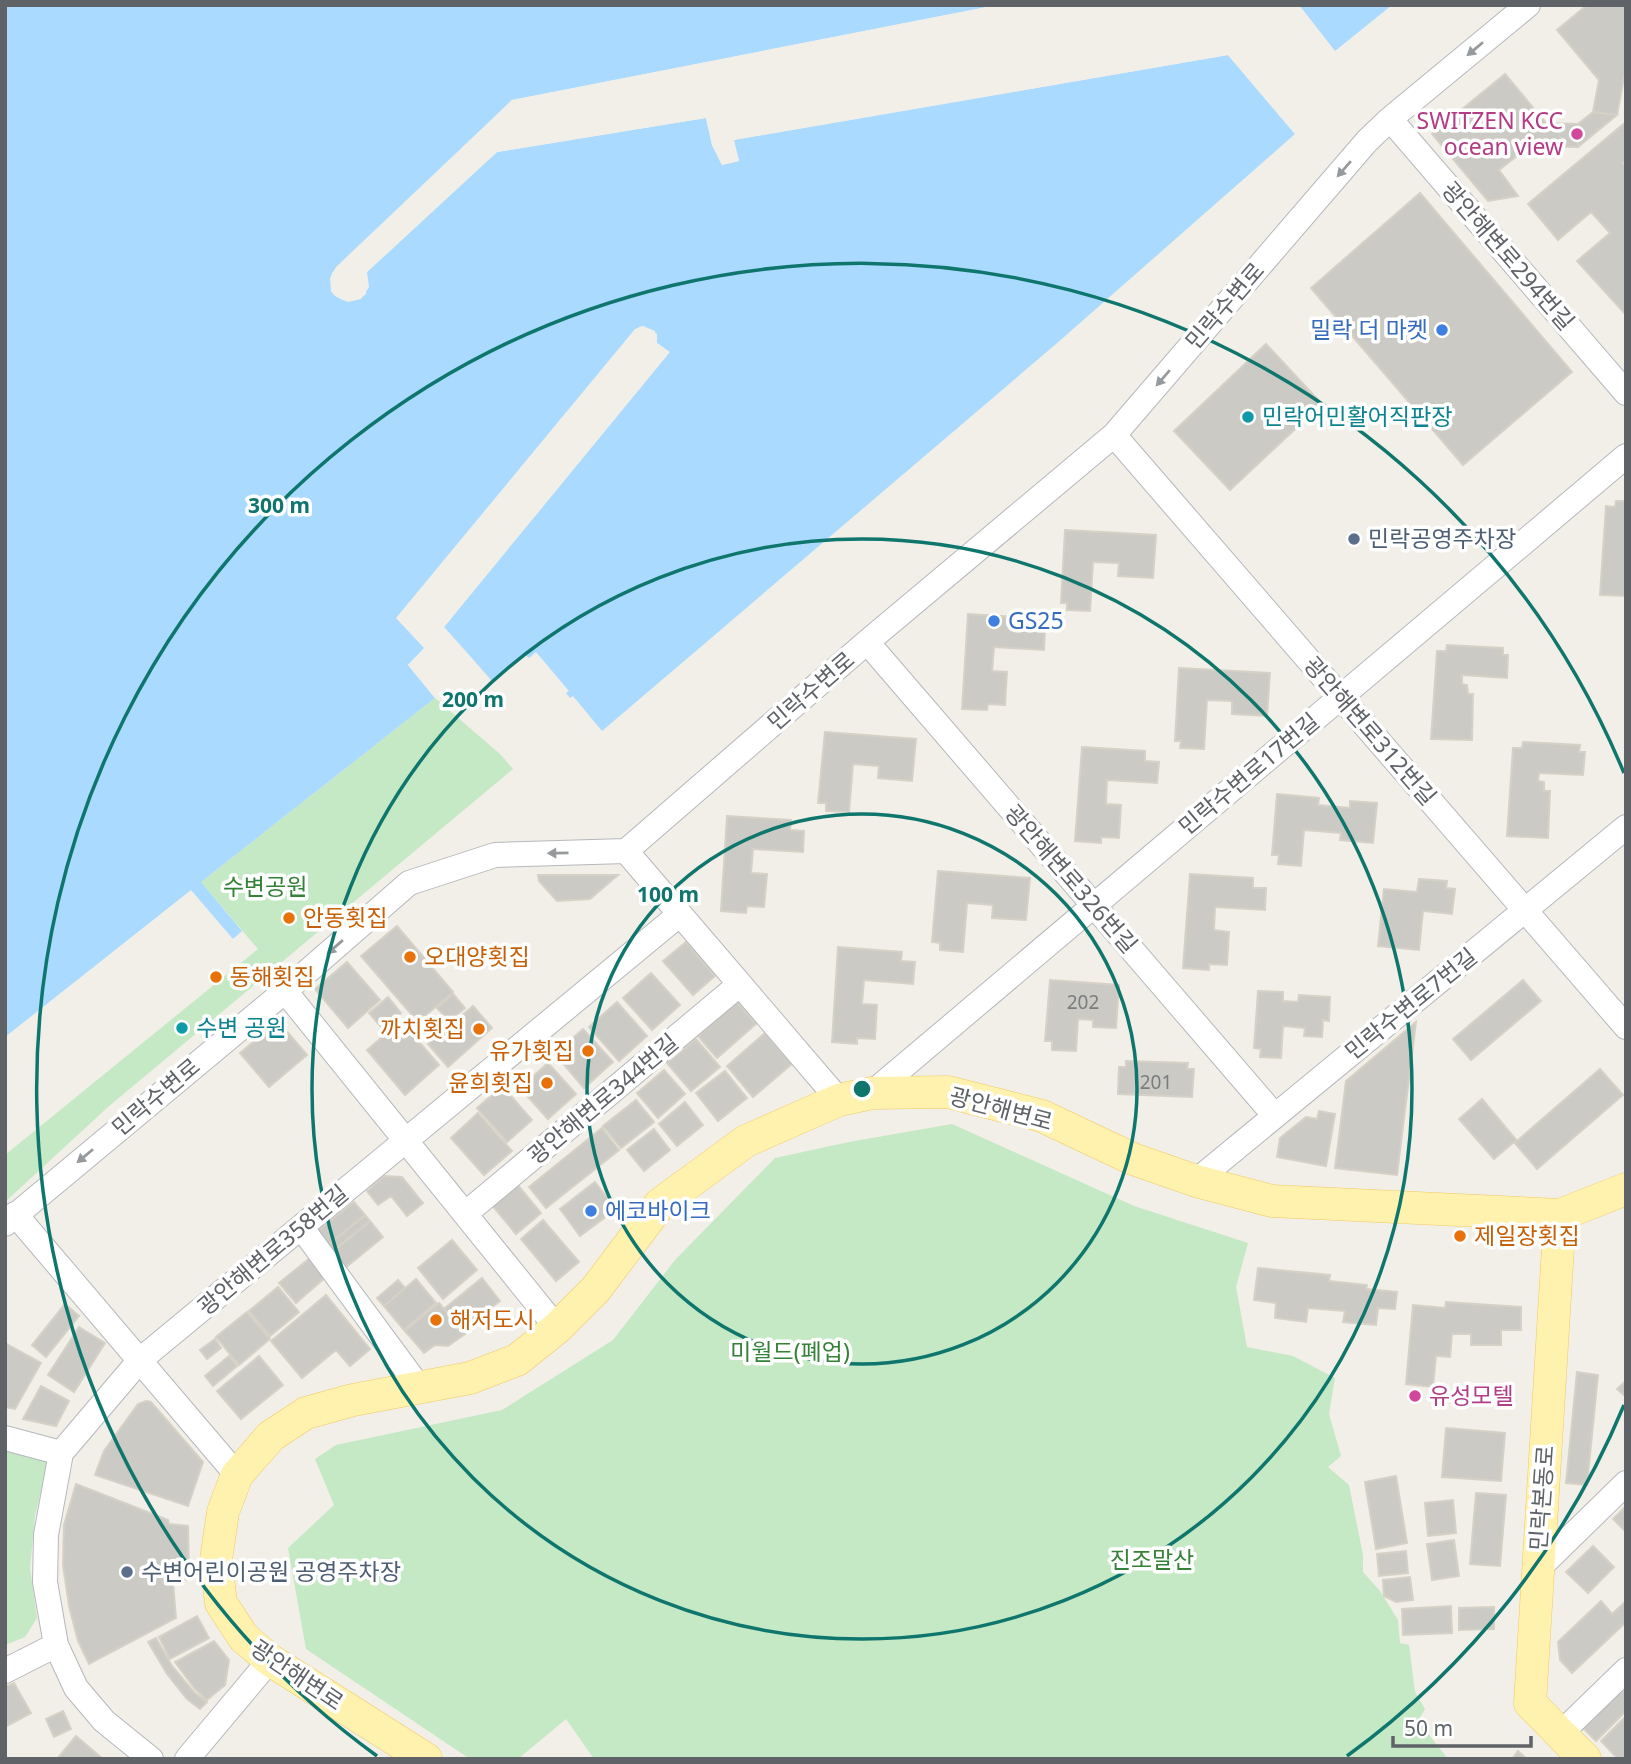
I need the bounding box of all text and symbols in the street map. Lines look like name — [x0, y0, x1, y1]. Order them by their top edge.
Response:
one-way arrow — [1466, 41, 1484, 56]
place label: SWITZEN KCC ocean view — [1417, 104, 1563, 162]
marker: SWITZEN KCC ocean view — [1569, 126, 1585, 142]
one-way arrow — [1337, 160, 1352, 177]
street label: 광안해변로294번길 — [1435, 174, 1582, 337]
street label: 민락수변로 — [1177, 255, 1271, 356]
place label: 밀락 더 마켓 — [1310, 313, 1428, 345]
marker: 밀락 더 마켓 — [1434, 322, 1450, 338]
one-way arrow — [1155, 369, 1171, 387]
place label: 민락어민활어직판장 — [1262, 400, 1452, 432]
marker: 민락어민활어직판장 — [1240, 409, 1256, 425]
text: 300 m — [248, 491, 310, 519]
place label: 민락공영주차장 — [1368, 522, 1516, 554]
marker: 민락공영주차장 — [1346, 531, 1362, 547]
place label: GS25 — [1008, 604, 1064, 636]
marker: GS25 — [986, 613, 1002, 629]
street label: 민락수변로 — [760, 643, 861, 737]
street label: 광안해변로312번길 — [1297, 649, 1444, 812]
text: 200 m — [442, 685, 504, 713]
street label: 민락수변로17번길 — [1171, 705, 1325, 842]
street label: 광안해변로326번길 — [998, 797, 1145, 960]
one-way arrow — [547, 847, 569, 859]
park label: 수변공원 — [223, 870, 307, 902]
text: 100 m — [637, 880, 699, 908]
place label: 안동횟집 — [303, 901, 388, 933]
marker: 안동횟집 — [281, 910, 297, 926]
one-way arrow — [326, 939, 344, 955]
place label: 오대양횟집 — [424, 940, 530, 972]
street label: 민락수변로7번길 — [1338, 940, 1483, 1066]
marker: 오대양횟집 — [402, 949, 418, 965]
place label: 동해횟집 — [230, 960, 315, 992]
marker: 동해횟집 — [208, 969, 224, 985]
house number: 202 — [1067, 989, 1099, 1015]
place label: 수변 공원 — [196, 1011, 287, 1043]
place label: 까치횟집 — [380, 1012, 465, 1044]
marker: 수변 공원 — [174, 1020, 190, 1036]
marker: 까치횟집 — [471, 1021, 487, 1037]
street label: 광안해변로344번길 — [520, 1026, 684, 1171]
place label: 유가횟집 — [489, 1034, 574, 1066]
marker: 유가횟집 — [580, 1043, 596, 1059]
street label: 민락수변로 — [105, 1050, 206, 1142]
place label: 윤희횟집 — [448, 1066, 533, 1098]
house number: 201 — [1140, 1069, 1172, 1095]
marker: 윤희횟집 — [539, 1075, 555, 1091]
centre of rings — [850, 1077, 874, 1101]
street label: 광안해변로 — [946, 1079, 1057, 1137]
one-way arrow — [77, 1148, 94, 1163]
street label: 광안해변로358번길 — [190, 1177, 354, 1322]
place label: 에코바이크 — [605, 1194, 711, 1226]
marker: 에코바이크 — [583, 1203, 599, 1219]
place label: 제일장횟집 — [1474, 1219, 1580, 1251]
marker: 제일장횟집 — [1452, 1228, 1468, 1244]
place label: 해저도시 — [450, 1303, 535, 1335]
marker: 해저도시 — [428, 1312, 444, 1328]
park label: 미월드(폐업) — [730, 1335, 850, 1367]
place label: 유성모텔 — [1429, 1379, 1514, 1411]
marker: 유성모텔 — [1407, 1388, 1423, 1404]
street label: 민락본동로 — [1521, 1444, 1561, 1552]
park label: 진조말산 — [1110, 1543, 1194, 1575]
place label: 수변어린이공원 공영주차장 — [141, 1555, 401, 1587]
marker: 수변어린이공원 공영주차장 — [119, 1564, 135, 1580]
street label: 광안해변로 — [245, 1631, 350, 1717]
scale bar — [1393, 1704, 1531, 1748]
text: 50 m — [1404, 1714, 1453, 1742]

